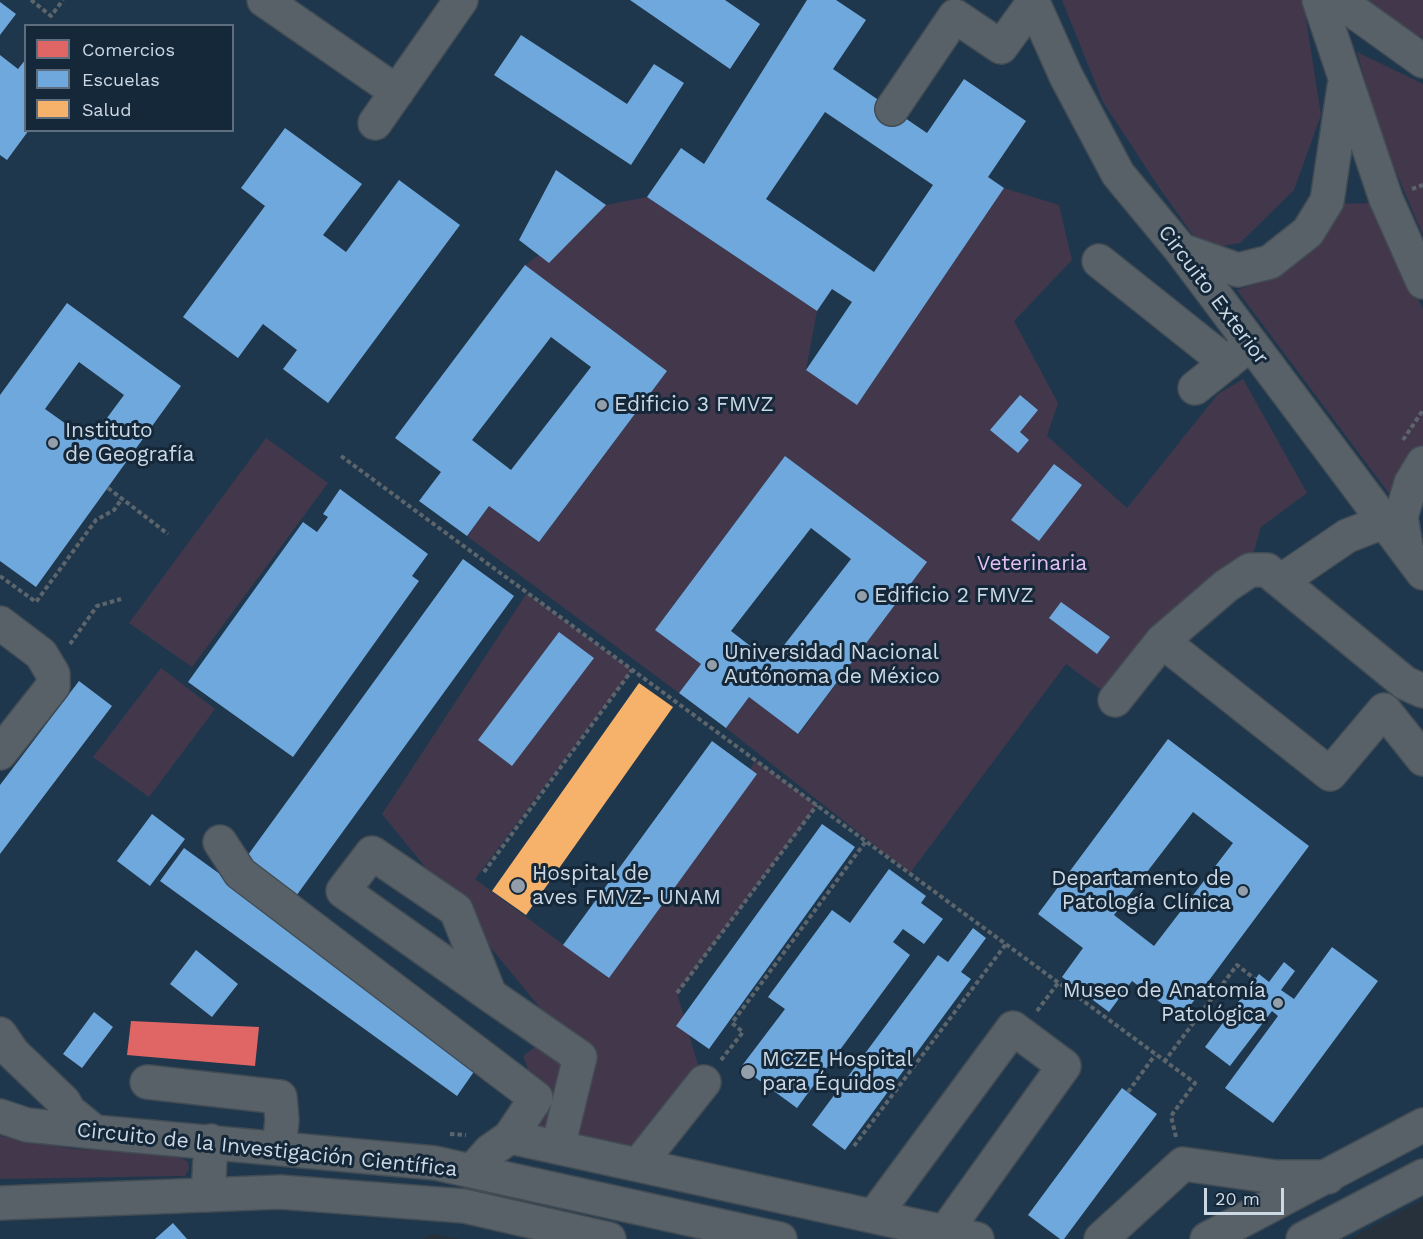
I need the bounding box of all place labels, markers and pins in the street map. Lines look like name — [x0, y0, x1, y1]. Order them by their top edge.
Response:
place label: Edificio 3 FMVZ — [614, 392, 774, 418]
marker: Edificio 3 FMVZ — [595, 398, 609, 412]
place label: Instituto de Geografía — [65, 418, 194, 468]
marker: Instituto de Geografía — [46, 436, 60, 450]
place label: Edificio 2 FMVZ — [874, 583, 1034, 609]
marker: Edificio 2 FMVZ — [855, 589, 869, 603]
place label: Universidad Nacional Autónoma de México — [724, 640, 940, 690]
marker: Universidad Nacional Autónoma de México — [705, 658, 719, 672]
place label: Hospital de aves FMVZ- UNAM — [532, 861, 721, 911]
place label: Departamento de Patología Clínica — [1051, 866, 1231, 916]
marker: Hospital de aves FMVZ- UNAM — [509, 877, 527, 895]
marker: Departamento de Patología Clínica — [1236, 884, 1250, 898]
place label: Museo de Anatomía Patológica — [1063, 978, 1266, 1028]
marker: Museo de Anatomía Patológica — [1271, 996, 1285, 1010]
place label: MCZE Hospital para Équidos — [762, 1047, 913, 1097]
marker: MCZE Hospital para Équidos — [739, 1063, 757, 1081]

